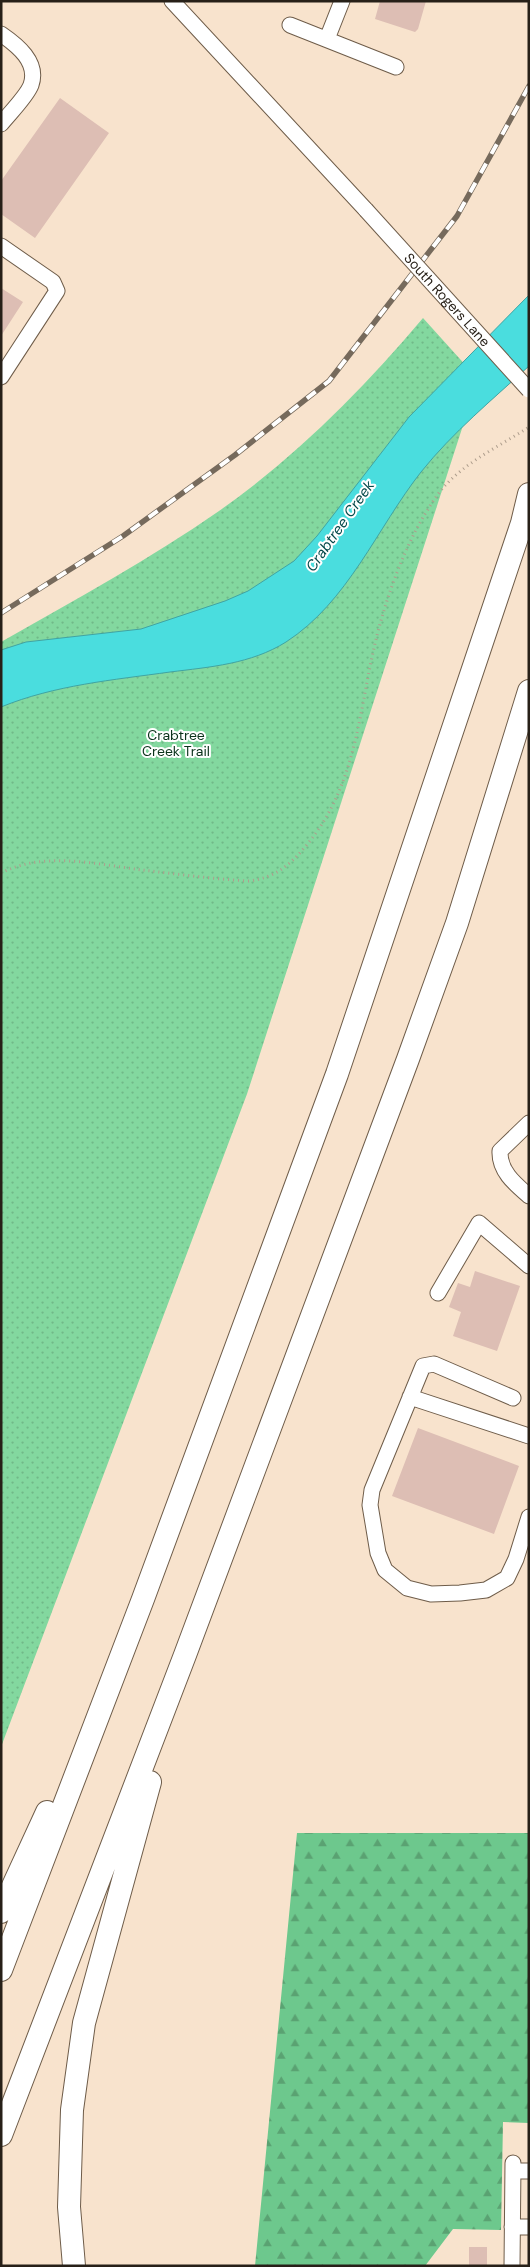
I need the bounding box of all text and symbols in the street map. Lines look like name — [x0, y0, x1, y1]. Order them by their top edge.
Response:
street label: South Rogers Lane — [400, 249, 494, 350]
water label: Crabtree Creek — [301, 476, 379, 576]
park label: Crabtree Creek Trail — [142, 726, 210, 760]

